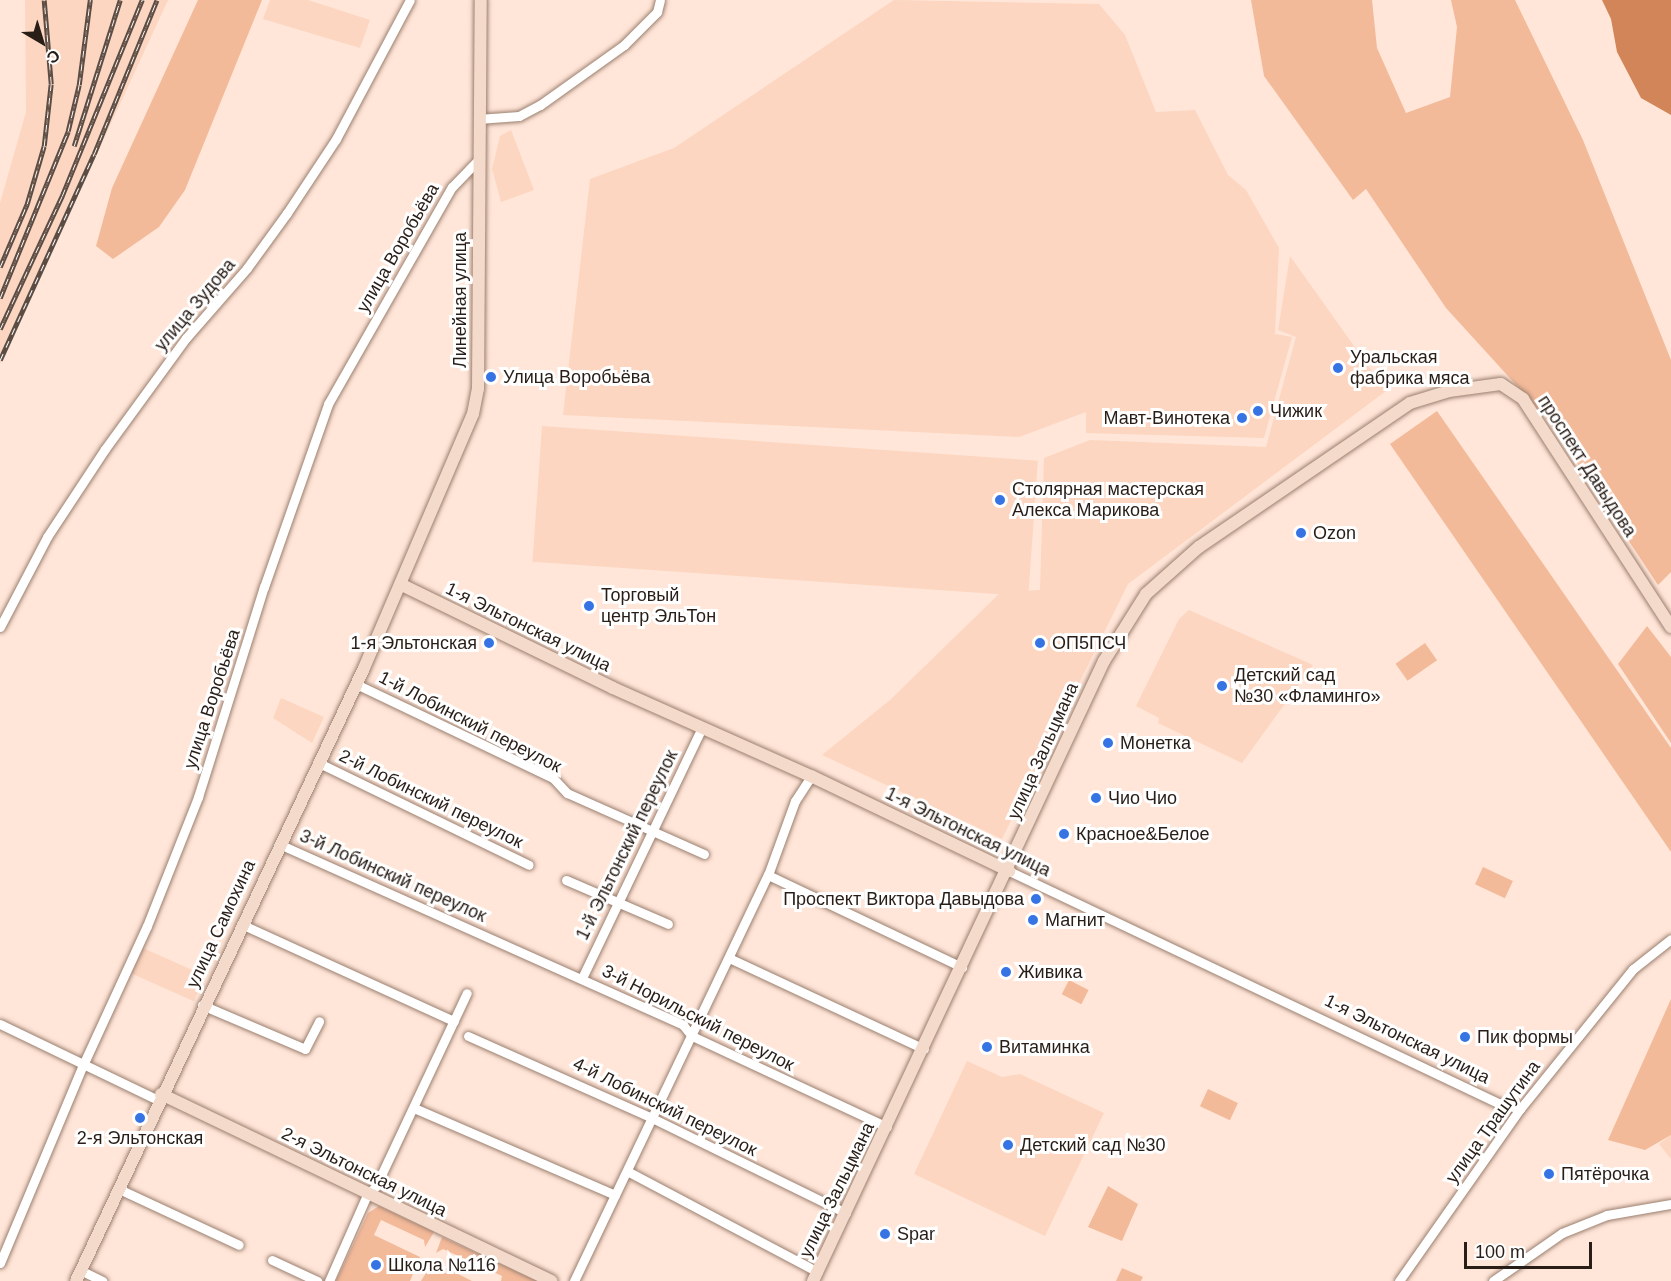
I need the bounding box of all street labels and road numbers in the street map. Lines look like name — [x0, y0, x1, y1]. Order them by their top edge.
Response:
street label: улица Воробьёва — [352, 180, 444, 316]
street label: Линейная улица — [449, 232, 471, 368]
street label: улица Зудова — [150, 255, 240, 355]
street label: проспект Давыдова — [1533, 391, 1641, 541]
street label: 1-я Эльтонская улица — [442, 578, 614, 676]
street label: улица Воробьёва — [179, 626, 245, 772]
street label: 1-й Лобинский переулок — [375, 667, 565, 777]
street label: улица Зальцмана — [1003, 679, 1083, 823]
street label: 2-й Лобинский переулок — [336, 745, 526, 853]
street label: 1-й Эльтонский переулок — [572, 747, 682, 943]
street label: 1-я Эльтонская улица — [882, 783, 1054, 881]
street label: 3-й Лобинский переулок — [296, 825, 490, 927]
street label: улица Самохина — [182, 856, 260, 992]
street label: 3-й Норильский переулок — [598, 960, 798, 1076]
street label: 1-я Эльтонская улица — [1321, 990, 1493, 1088]
street label: 4-й Лобинский переулок — [570, 1053, 760, 1161]
street label: улица Трашутина — [1441, 1057, 1545, 1187]
street label: улица Зальцмана — [795, 1119, 879, 1261]
street label: 2-я Эльтонская улица — [278, 1123, 450, 1221]

